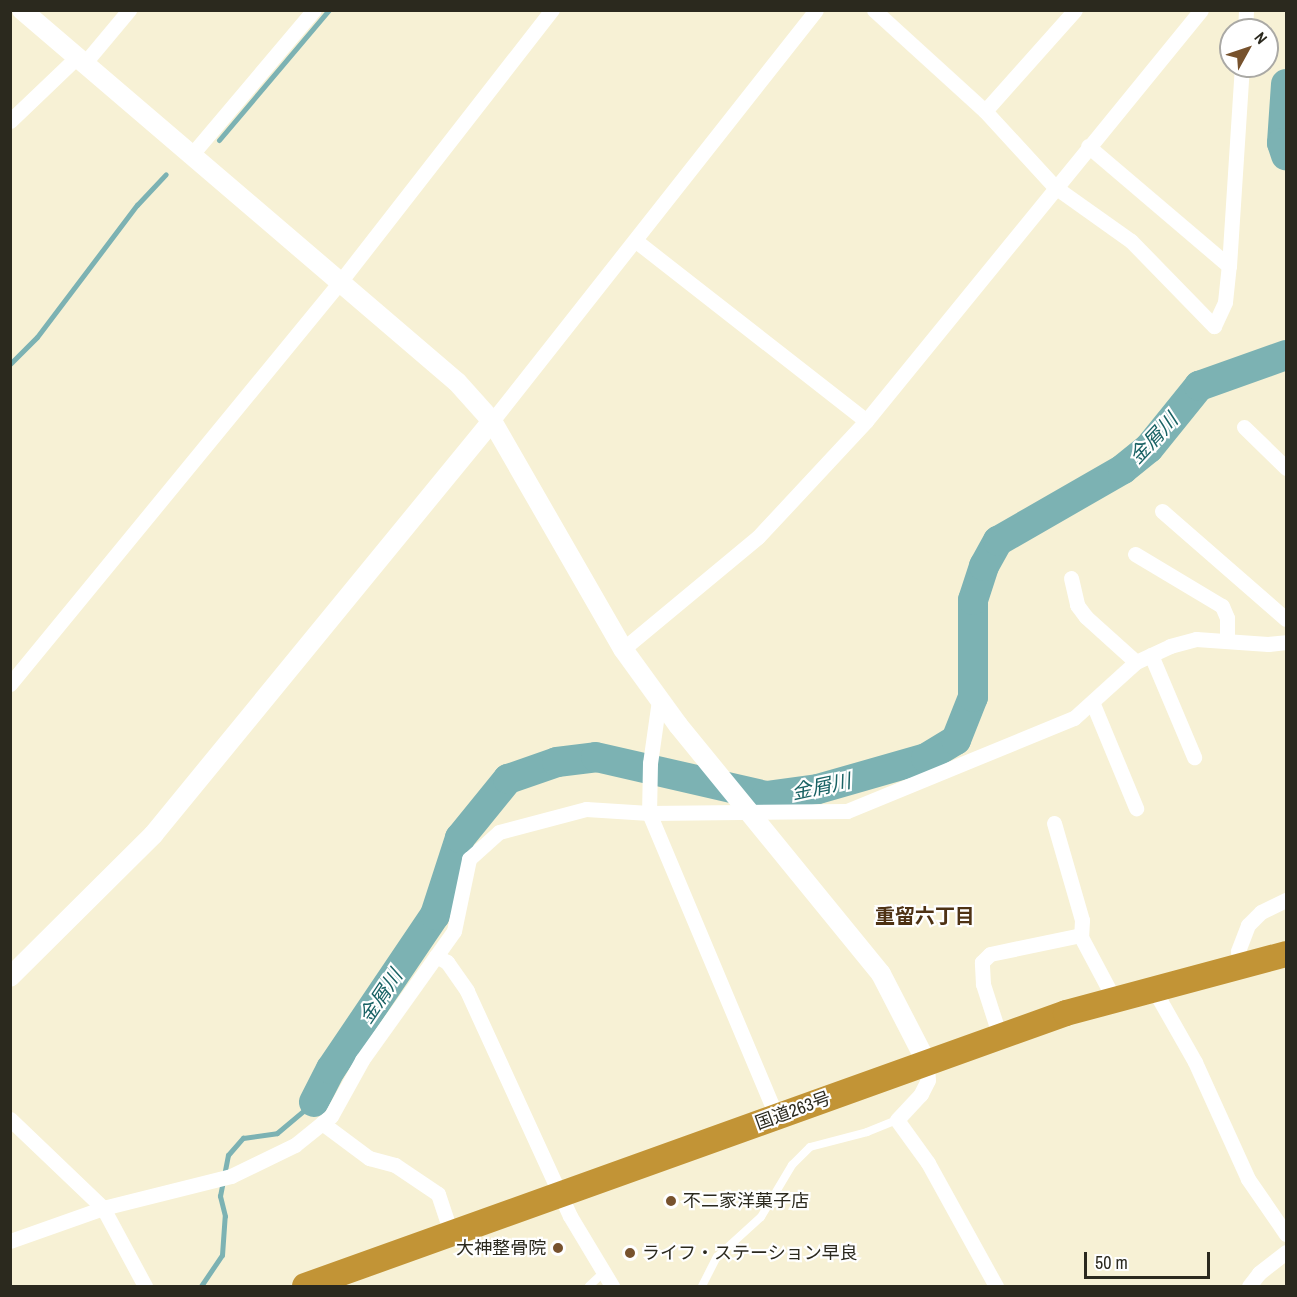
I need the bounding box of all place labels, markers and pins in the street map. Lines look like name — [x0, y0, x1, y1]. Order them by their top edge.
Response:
place label: 不二家洋菓子店 — [683, 1190, 809, 1212]
marker: 不二家洋菓子店 — [664, 1194, 678, 1208]
place label: 大神整骨院 — [456, 1237, 546, 1259]
marker: 大神整骨院 — [551, 1241, 565, 1255]
place label: ライフ・ステーション早良 — [642, 1242, 858, 1264]
marker: ライフ・ステーション早良 — [623, 1246, 637, 1260]

